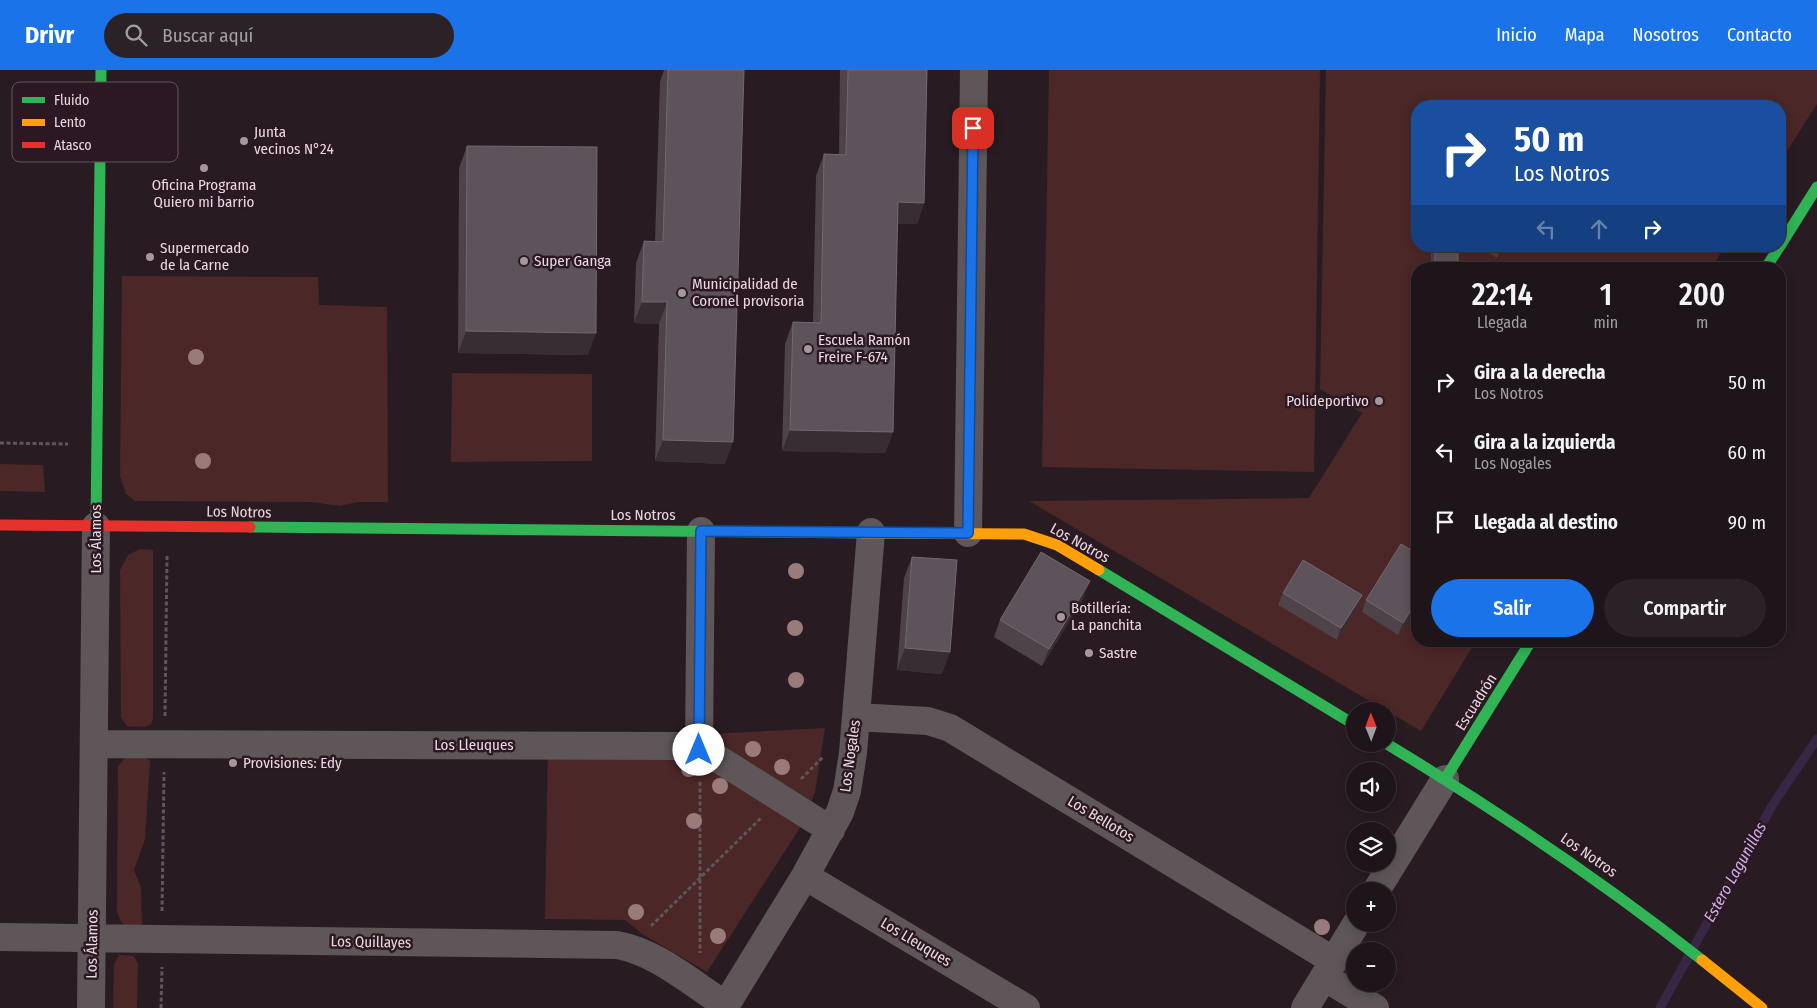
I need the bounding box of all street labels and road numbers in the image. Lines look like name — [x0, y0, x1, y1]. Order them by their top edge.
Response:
street label: Los Notros — [206, 502, 272, 522]
street label: Los Álamos — [87, 504, 105, 574]
street label: Los Notros — [610, 506, 676, 524]
street label: Los Notros — [1047, 519, 1113, 567]
street label: Escuadrón — [1452, 670, 1500, 734]
street label: Los Nogales — [836, 719, 864, 793]
street label: Los Lleuques — [434, 736, 514, 754]
street label: Los Bellotos — [1064, 792, 1138, 846]
street label: Los Notros — [1557, 829, 1621, 881]
street label: Los Álamos — [82, 909, 102, 979]
street label: Los Lleuques — [877, 914, 955, 970]
street label: Los Quillayes — [331, 932, 411, 952]

